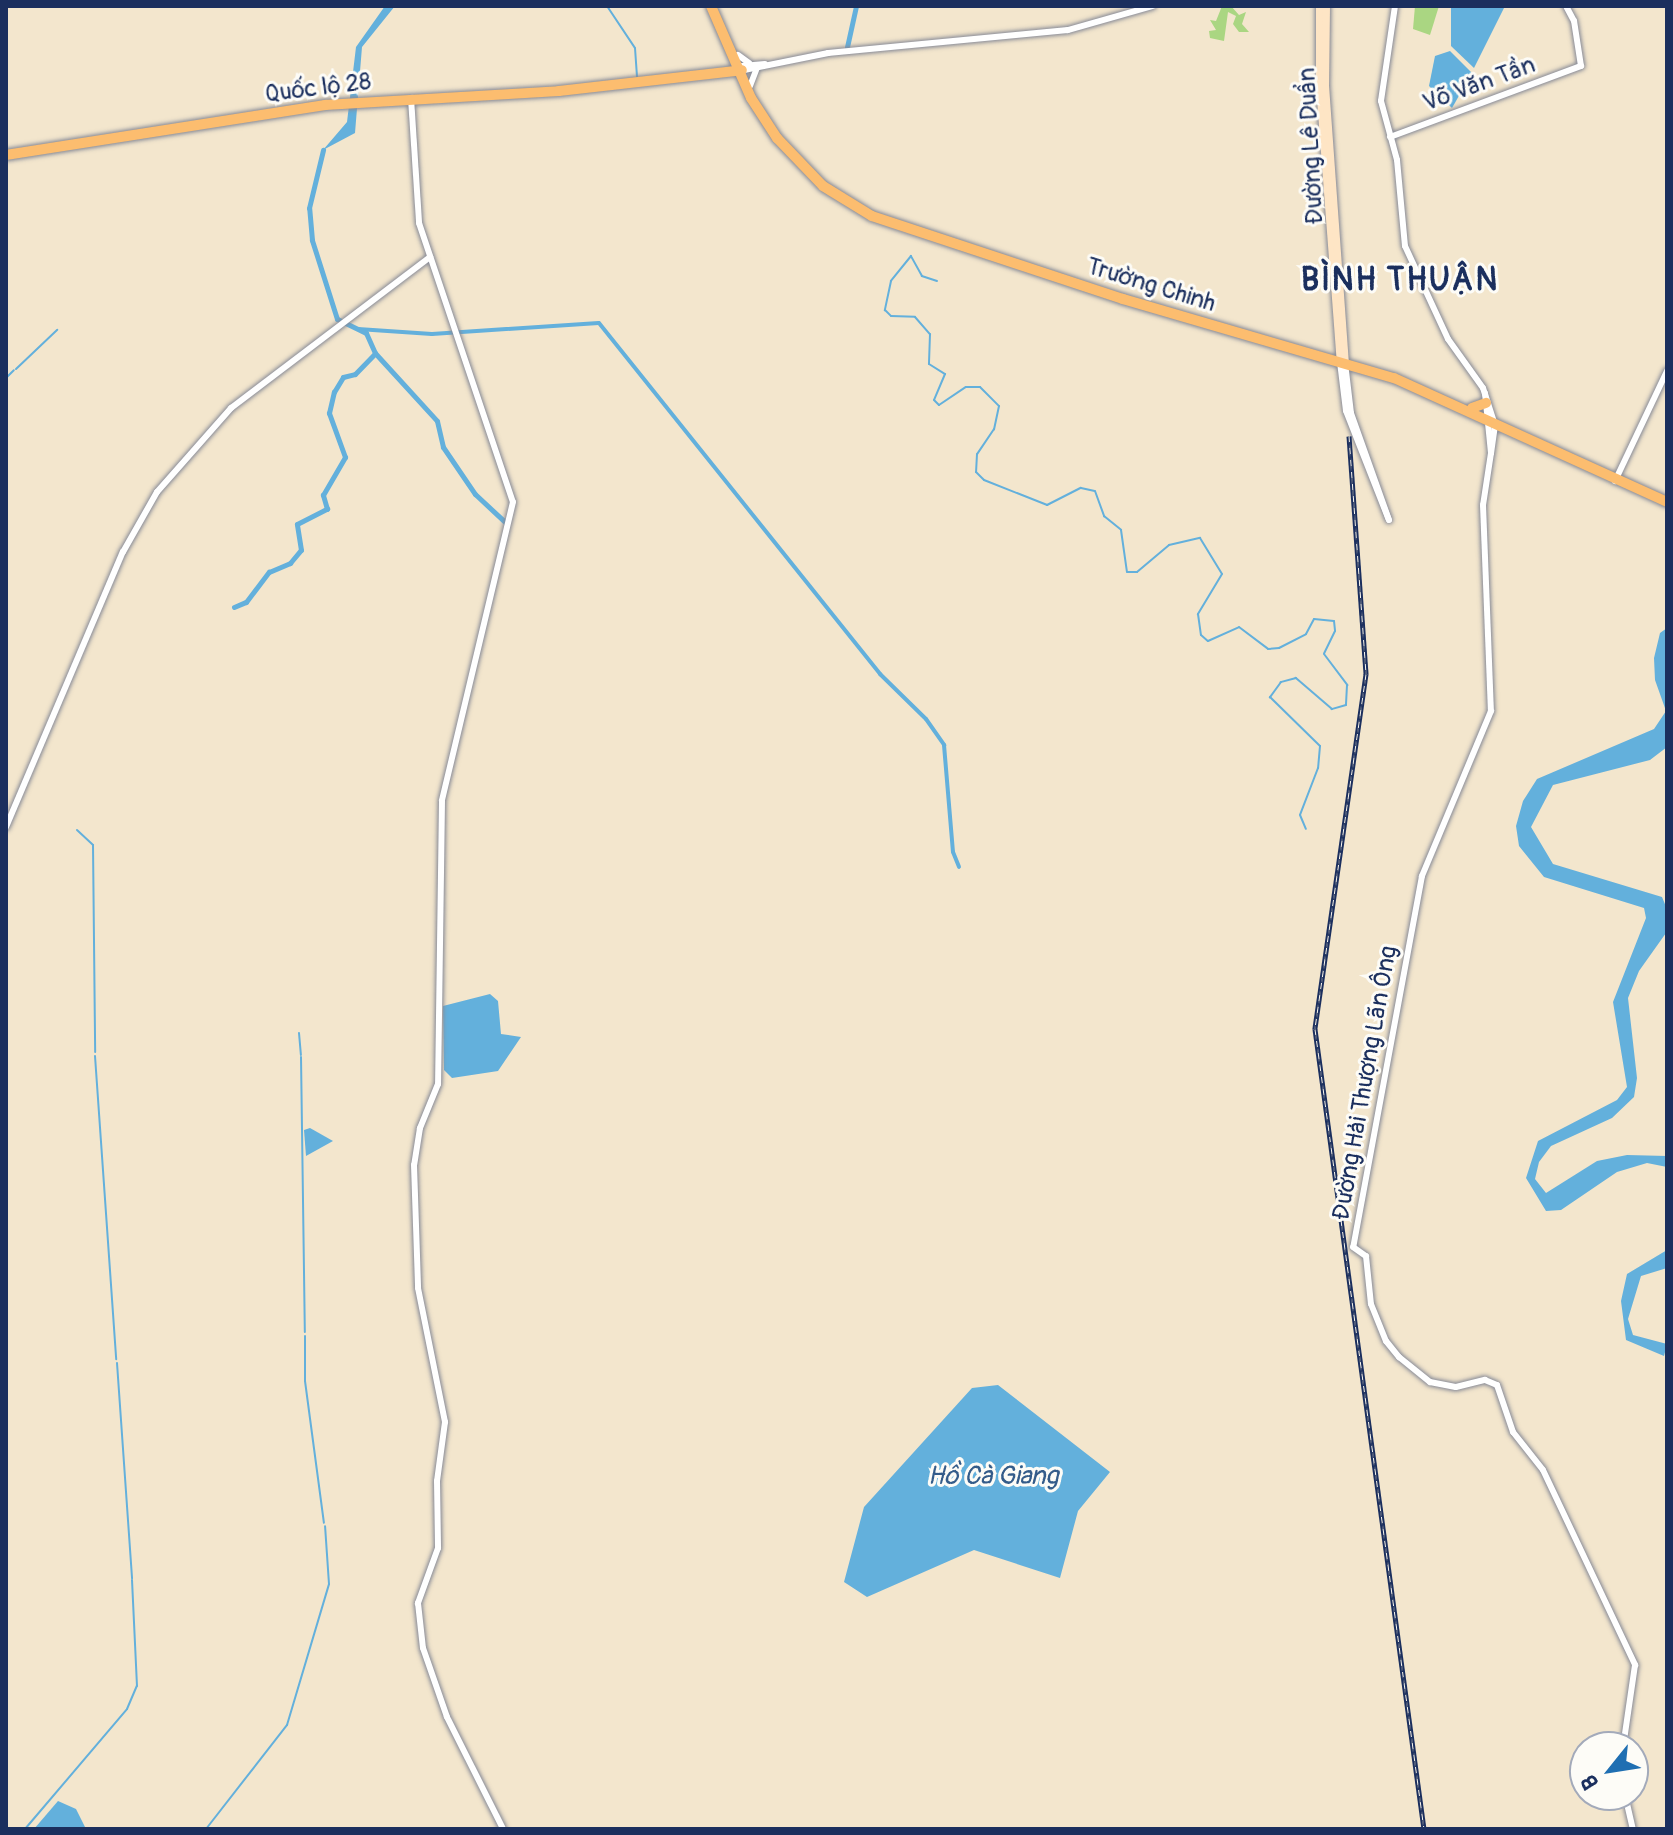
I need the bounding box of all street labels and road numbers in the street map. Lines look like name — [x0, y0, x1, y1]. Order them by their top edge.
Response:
street label: Võ Văn Tần — [1419, 50, 1539, 118]
street label: Quốc lộ 28 — [263, 67, 373, 109]
street label: Đường Lê Duẩn — [1293, 67, 1329, 225]
street label: Trường Chinh — [1083, 252, 1219, 318]
street label: Đường Hải Thượng Lãn Ông — [1327, 944, 1403, 1222]

